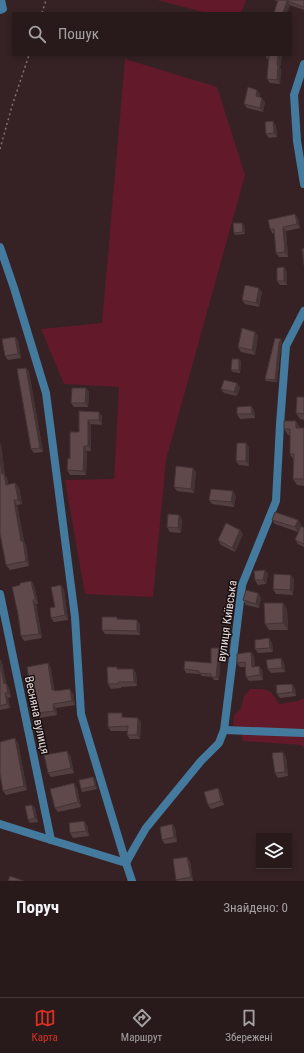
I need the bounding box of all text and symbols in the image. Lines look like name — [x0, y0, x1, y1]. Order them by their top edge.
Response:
search box — [12, 12, 292, 56]
icon: search — [26, 23, 48, 45]
text: Пошук — [58, 25, 99, 43]
street label: вулиця Київська — [214, 579, 240, 663]
street label: Весняна вулиця — [22, 675, 52, 755]
map controls — [256, 833, 292, 869]
button: layers — [256, 833, 292, 869]
text: Поруч — [16, 897, 59, 917]
text: Знайдено: 0 — [223, 900, 288, 915]
tab: Карта — [32, 1007, 58, 1044]
tab: Маршрут — [121, 1007, 162, 1044]
tab: Збережені — [225, 1007, 272, 1044]

